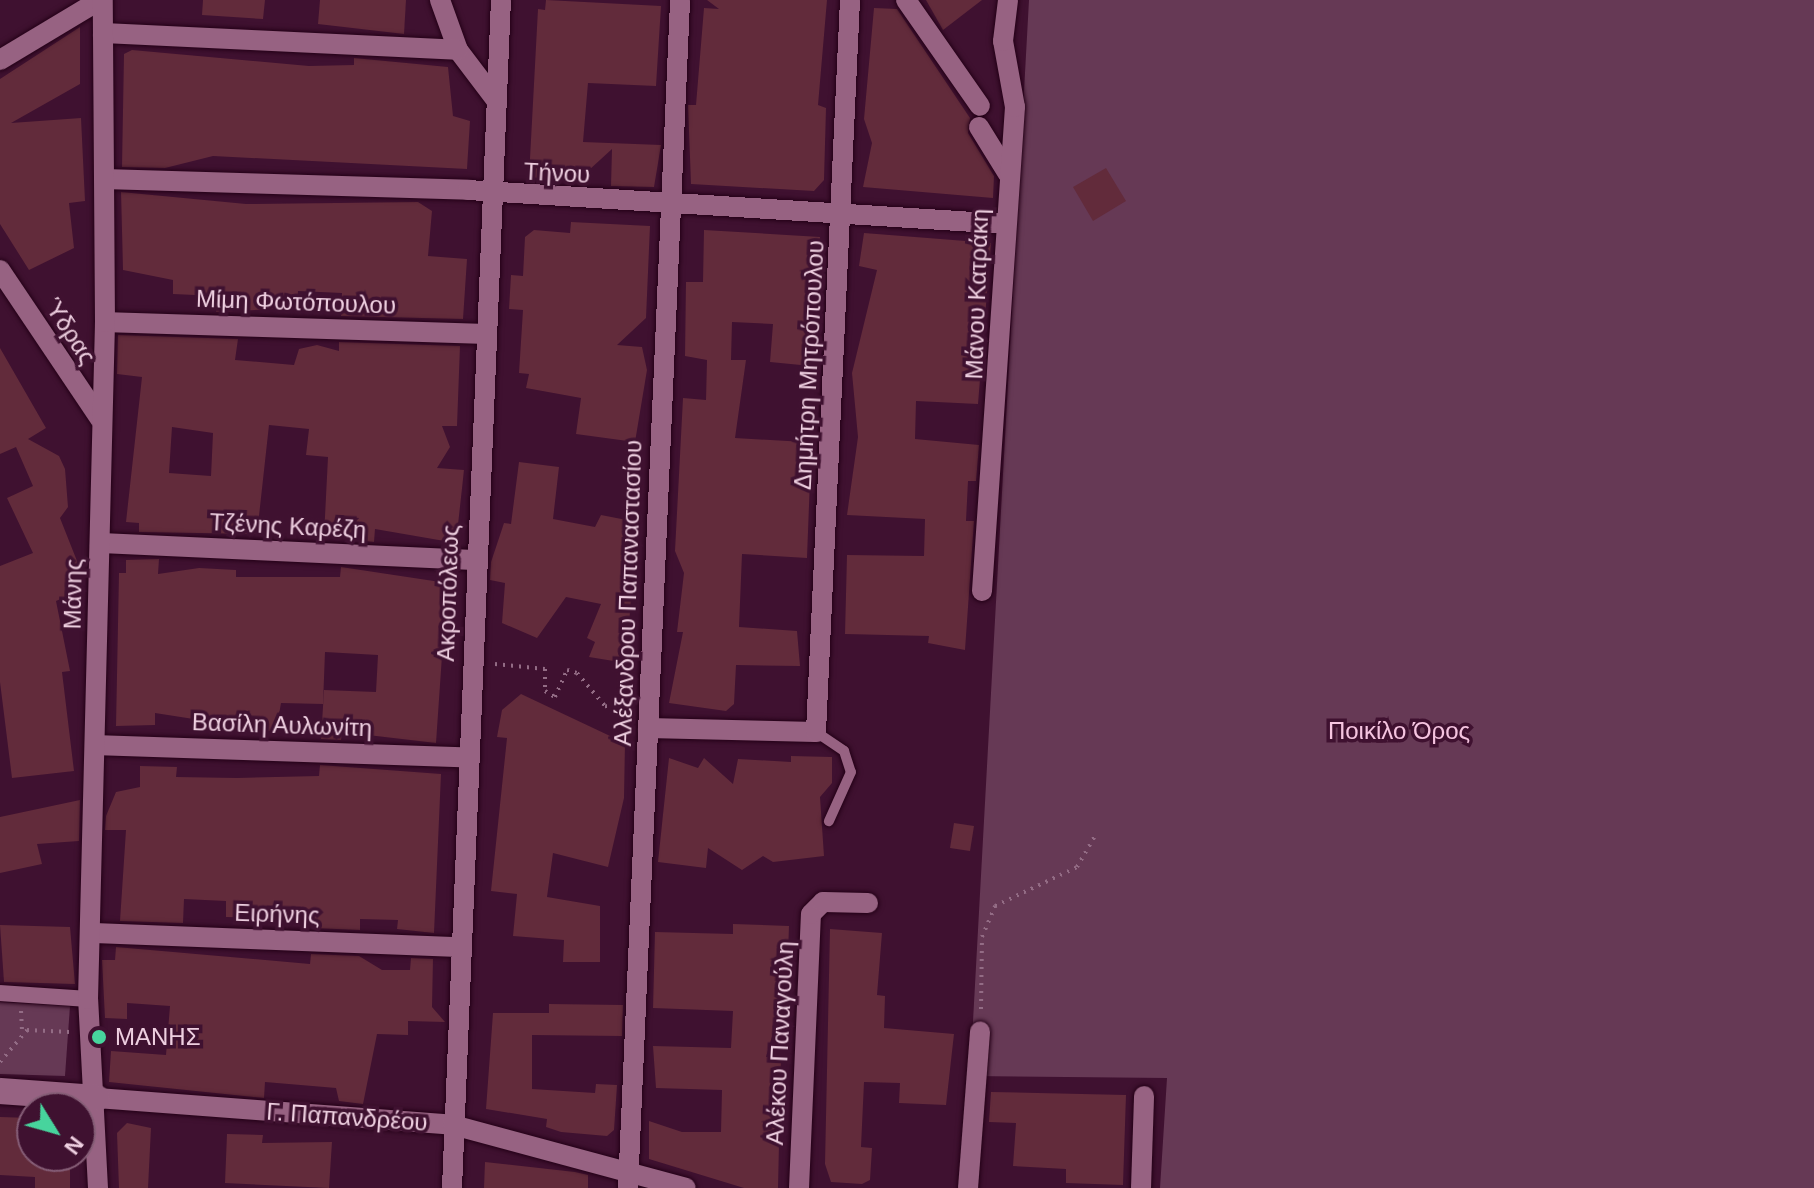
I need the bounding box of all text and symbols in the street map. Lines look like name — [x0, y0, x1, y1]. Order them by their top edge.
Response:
street label: Τήνου — [523, 157, 591, 189]
street label: Μάνου Κατράκη — [960, 208, 994, 380]
street label: Δημήτρη Μητρόπουλου — [788, 239, 830, 491]
street label: Μίμη Φωτόπουλου — [196, 284, 396, 320]
street label: Ύδρας — [38, 293, 102, 369]
street label: Αλέξανδρου Παπαναστασίου — [608, 439, 648, 747]
street label: Τζένης Καρέζη — [209, 508, 367, 544]
street label: Ακροπόλεως — [431, 524, 465, 662]
street label: Μάνης — [58, 558, 88, 630]
street label: Βασίλη Αυλωνίτη — [191, 707, 373, 743]
park label: Ποικίλο Όρος — [1328, 717, 1470, 745]
street label: Ειρήνης — [234, 898, 320, 930]
street label: Αλέκου Παναγούλη — [760, 940, 800, 1146]
place label: ΜΑΝΗΣ — [115, 1023, 200, 1051]
marker: ΜΑΝΗΣ — [90, 1028, 108, 1046]
north arrow — [16, 1092, 96, 1172]
street label: Γ. Παπανδρέου — [265, 1097, 429, 1137]
text: N — [59, 1132, 89, 1159]

